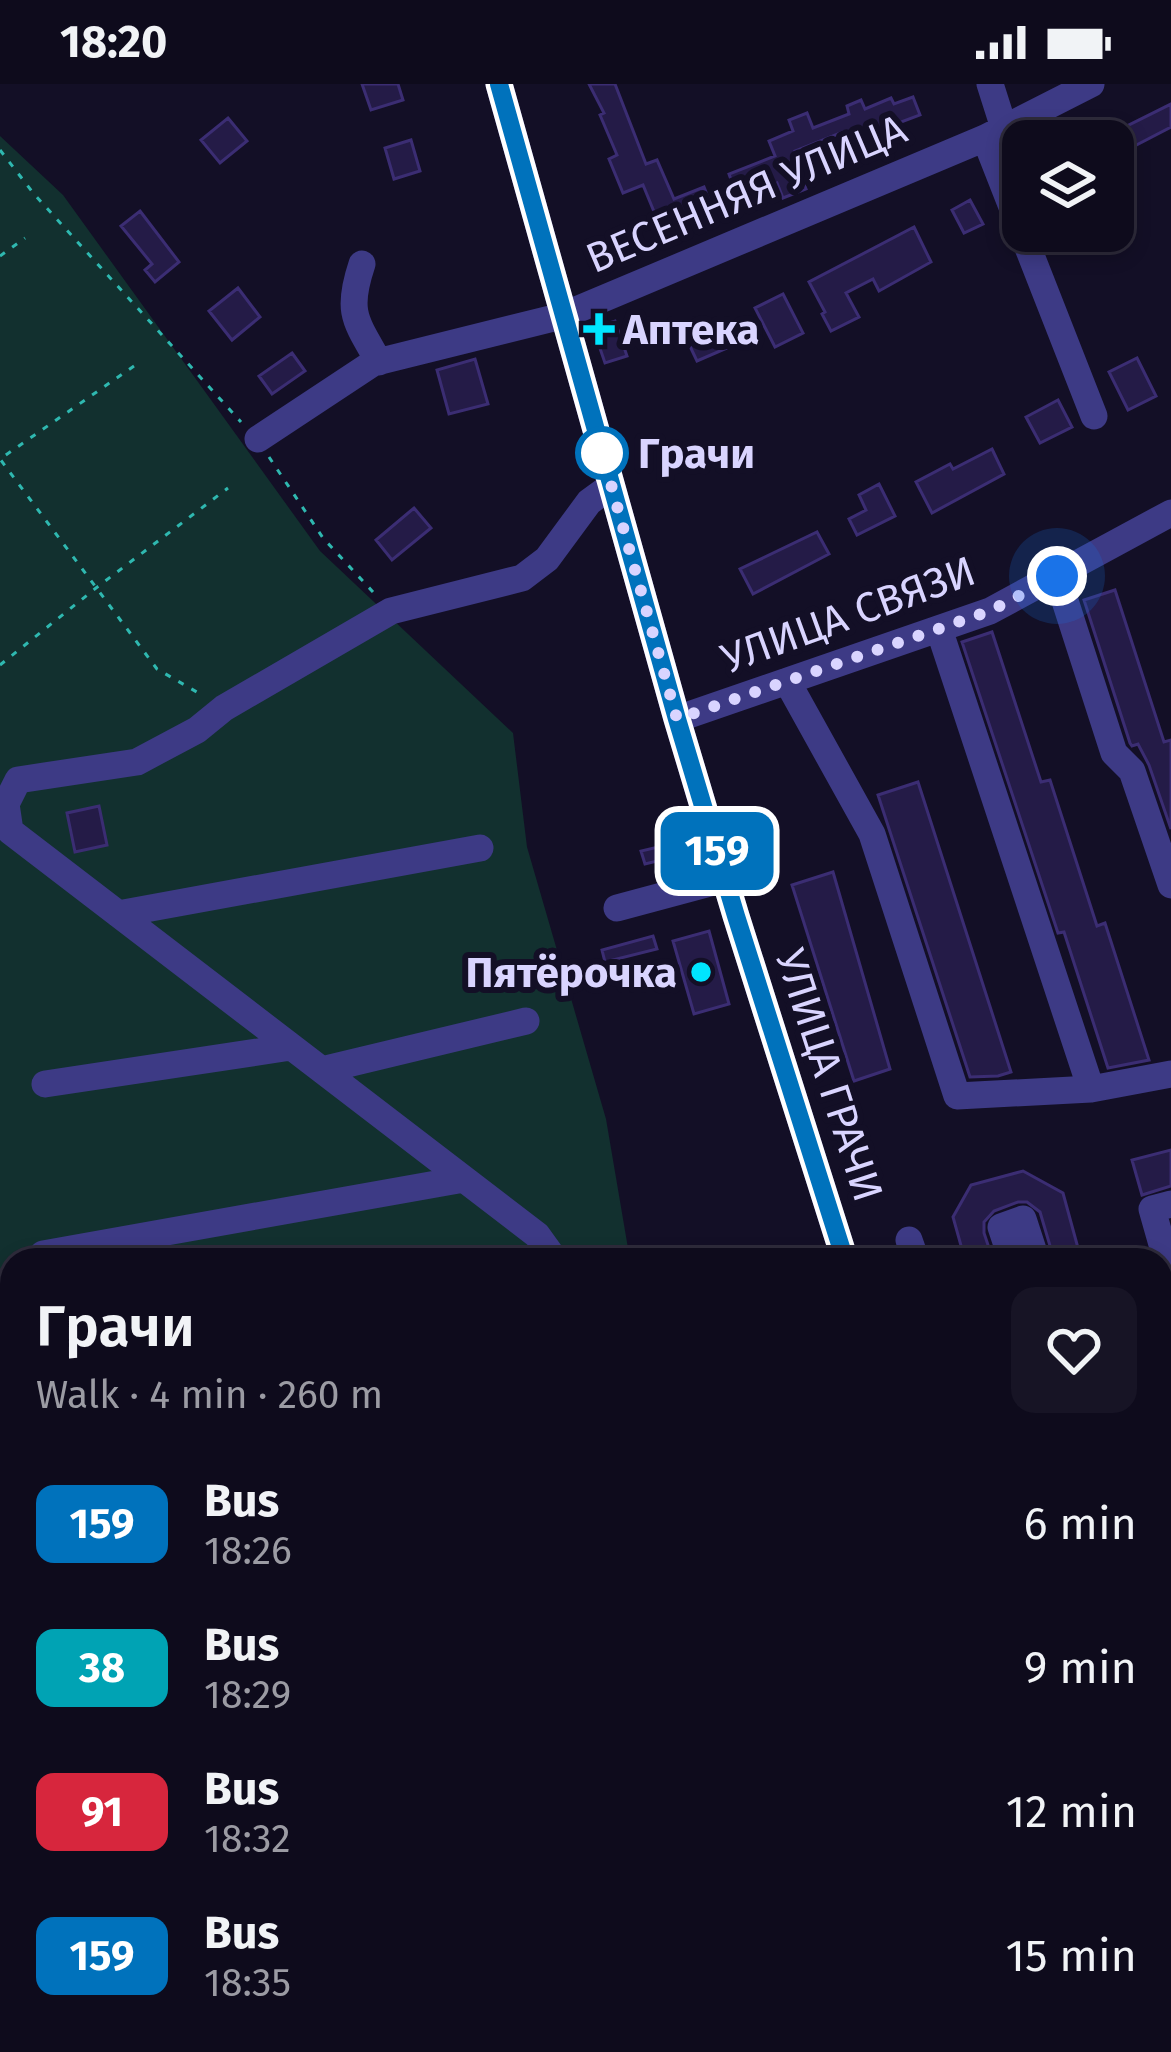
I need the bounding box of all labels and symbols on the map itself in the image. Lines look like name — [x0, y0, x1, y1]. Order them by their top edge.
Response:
street label: ВЕСЕННЯЯ УЛИЦА — [579, 104, 914, 284]
place label: Аптека — [622, 305, 760, 355]
marker: Аптека — [586, 316, 612, 342]
marker: Грачи — [577, 428, 627, 478]
place label: Грачи — [638, 429, 755, 479]
street label: УЛИЦА СВЯЗИ — [715, 546, 982, 684]
your location — [1027, 546, 1087, 606]
line badge: 159 — [648, 812, 786, 890]
street label: УЛИЦА ГРАЧИ — [765, 943, 893, 1208]
place label: Пятёрочка — [466, 948, 677, 998]
marker: Пятёрочка — [688, 959, 714, 985]

